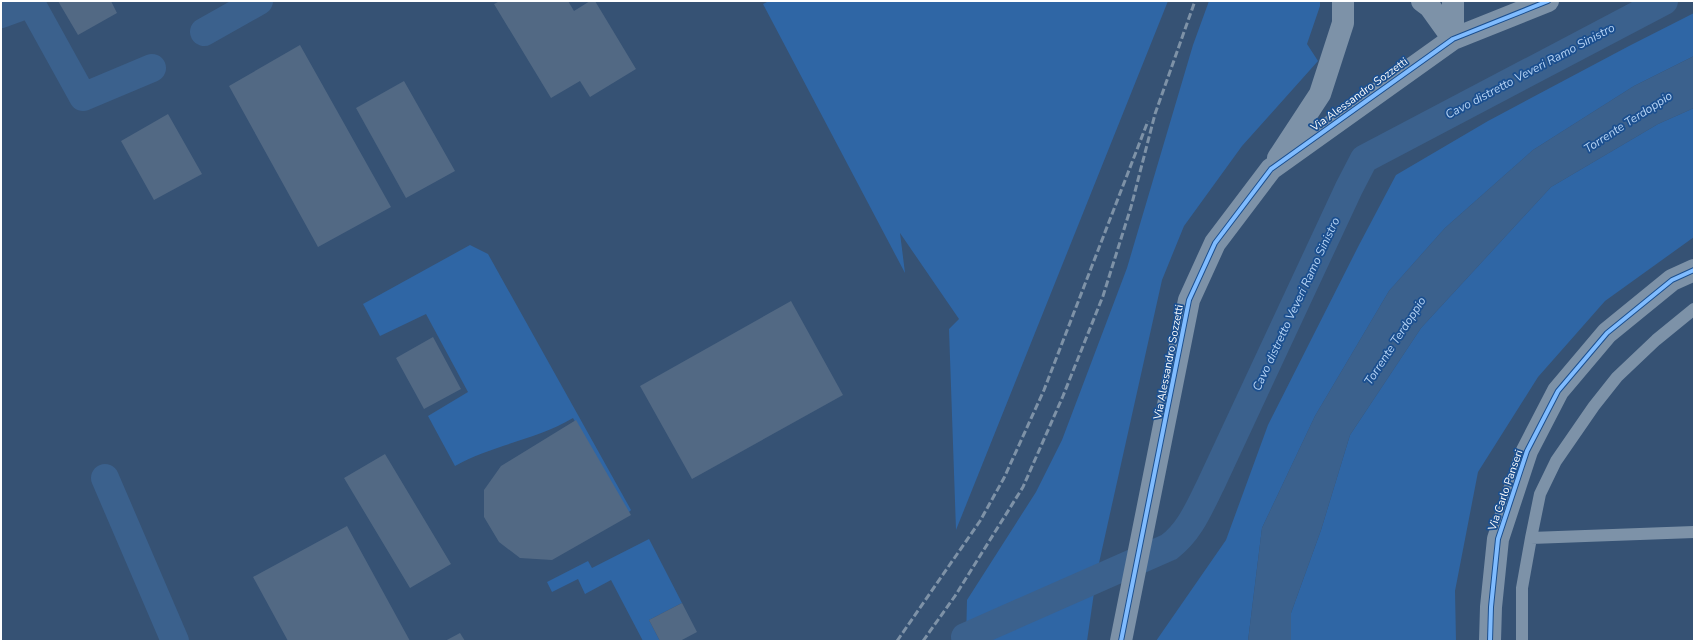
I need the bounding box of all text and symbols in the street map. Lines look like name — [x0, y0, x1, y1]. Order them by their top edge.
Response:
water label: Cavo distretto Veveri Ramo Sinistro — [1442, 19, 1618, 123]
street label: Via Alessandro Sozzetti — [1307, 54, 1411, 135]
water label: Torrente Terdoppio — [1581, 87, 1676, 157]
water label: Cavo distretto Veveri Ramo Sinistro — [1249, 214, 1343, 393]
water label: Torrente Terdoppio — [1360, 293, 1430, 388]
street label: Via Alessandro Sozzetti — [1150, 303, 1187, 422]
street label: Via Carlo Panseri — [1484, 448, 1526, 533]

